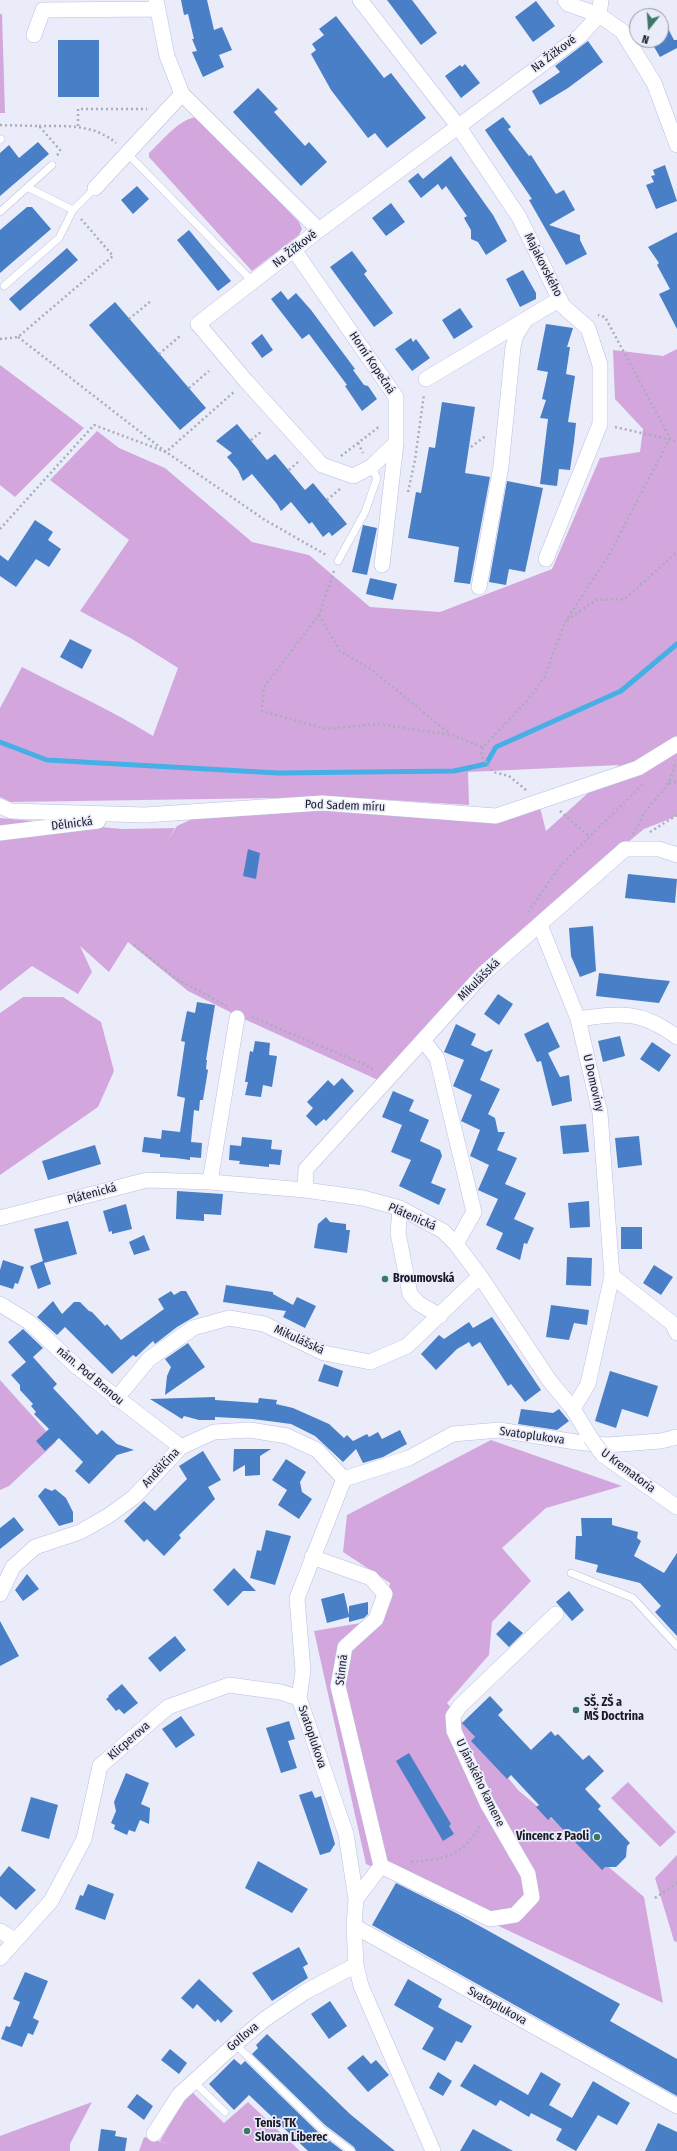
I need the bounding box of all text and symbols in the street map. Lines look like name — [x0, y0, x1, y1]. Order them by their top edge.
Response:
north arrow — [629, 8, 669, 48]
street label: Na Žižkově — [529, 32, 579, 76]
text: N — [641, 32, 651, 46]
street label: Na Žižkově — [270, 227, 320, 271]
street label: Majakovského — [521, 231, 565, 299]
street label: Horní Kopečná — [346, 329, 398, 397]
street label: Pod Sadem míru — [305, 797, 385, 815]
street label: Dělnická — [50, 814, 94, 834]
street label: Mikulášská — [455, 956, 503, 1004]
street label: U Domoviny — [579, 1053, 607, 1113]
street label: Plátenická — [66, 1180, 118, 1208]
street label: Plátenická — [386, 1200, 438, 1234]
place label: Broumovská — [393, 1272, 455, 1286]
marker: Broumovská — [380, 1274, 390, 1284]
street label: Mikulášská — [272, 1322, 326, 1358]
street label: nám. Pod Branou — [53, 1344, 127, 1408]
street label: Svatoplukova — [499, 1424, 565, 1448]
street label: Andělčina — [139, 1445, 183, 1491]
street label: U Krematoria — [598, 1446, 658, 1496]
street label: Stinná — [333, 1654, 351, 1686]
place label: SŠ, ZŠ a MŠ Doctrina — [584, 1696, 644, 1724]
street label: Svatoplukova — [295, 1704, 329, 1770]
marker: SŠ, ZŠ a MŠ Doctrina — [571, 1705, 581, 1715]
street label: Klicperova — [105, 1719, 153, 1763]
street label: U Jánského kamene — [452, 1737, 508, 1829]
place label: Vincenc z Paoli — [516, 1830, 589, 1844]
marker: Vincenc z Paoli — [592, 1832, 602, 1842]
street label: Svatoplukova — [465, 1984, 529, 2028]
street label: Gollova — [224, 2020, 262, 2054]
place label: Tenis TK Slovan Liberec — [255, 2117, 328, 2145]
marker: Tenis TK Slovan Liberec — [242, 2126, 252, 2136]

